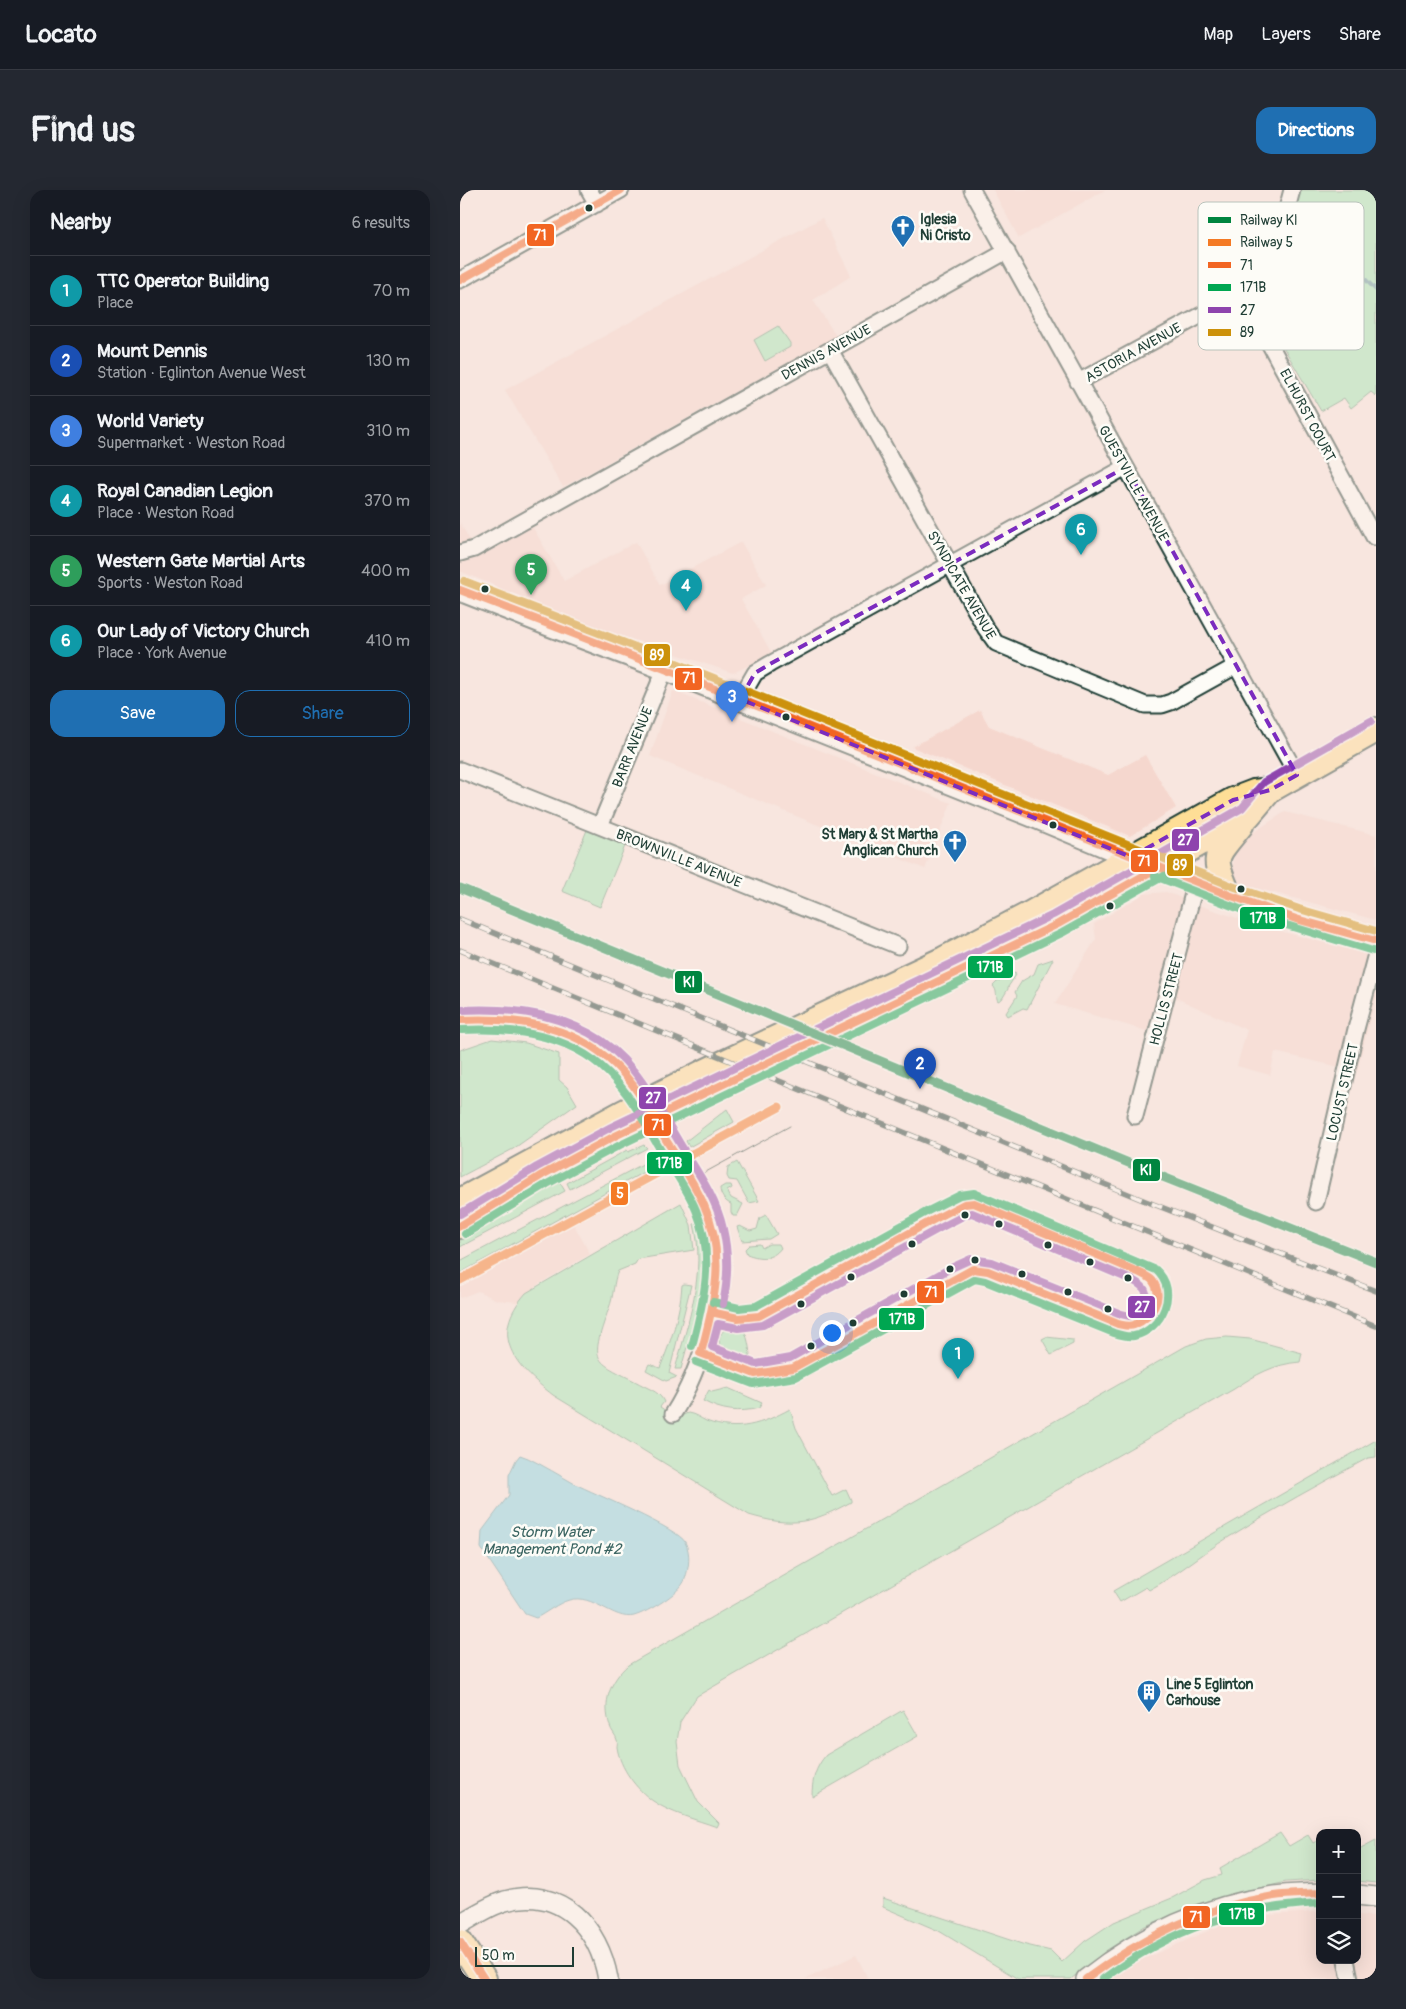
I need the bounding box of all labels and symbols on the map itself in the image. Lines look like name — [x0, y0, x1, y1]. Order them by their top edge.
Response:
legend — [1198, 202, 1364, 350]
unlabelled marker — [584, 203, 594, 213]
place label: Iglesia Ni Cristo — [920, 211, 971, 244]
text: Railway KI — [1240, 212, 1298, 229]
church icon: Iglesia Ni Cristo — [890, 214, 916, 248]
line badge: 71 — [526, 223, 555, 247]
text: 71 — [534, 227, 546, 244]
text: Railway 5 — [1240, 234, 1293, 251]
text: 71 — [1240, 257, 1253, 274]
text: 171B — [1240, 279, 1266, 296]
text: 27 — [1240, 302, 1256, 319]
street label: ASTORIA AVENUE — [1082, 319, 1184, 386]
street label: DENNIS AVENUE — [779, 321, 874, 384]
text: 89 — [1240, 324, 1254, 341]
street label: ELHURST COURT — [1276, 366, 1339, 465]
street label: GUESTVILLE AVENUE — [1095, 423, 1172, 544]
pin: 6 — [1065, 514, 1097, 555]
street label: SYNDICATE AVENUE — [924, 528, 1000, 643]
pin: 5 — [515, 554, 547, 595]
pin: 4 — [670, 570, 702, 611]
unlabelled marker — [480, 584, 490, 594]
line badge: 89 — [643, 643, 671, 667]
text: 89 — [650, 647, 664, 664]
line badge: 71 — [674, 667, 703, 691]
text: 71 — [683, 670, 695, 687]
pin: 3 — [716, 681, 748, 722]
street label: BARR AVENUE — [609, 704, 656, 790]
unlabelled marker — [781, 712, 791, 722]
unlabelled marker — [1048, 820, 1058, 830]
street label: BROWNVILLE AVENUE — [613, 825, 744, 891]
place label: St Mary & St Martha Anglican Church — [822, 826, 938, 859]
line badge: 27 — [1171, 828, 1200, 852]
church icon: St Mary & St Martha Anglican Church — [942, 829, 968, 863]
text: 27 — [1177, 832, 1193, 849]
line badge: 71 — [1130, 849, 1159, 873]
text: 71 — [1138, 853, 1150, 870]
line badge: 89 — [1166, 853, 1194, 877]
text: 89 — [1173, 857, 1187, 874]
unlabelled marker — [1236, 884, 1246, 894]
unlabelled marker — [1105, 901, 1115, 911]
line badge: 171B — [1239, 906, 1286, 930]
text: 171B — [1250, 910, 1276, 927]
street label: HOLLIS STREET — [1146, 951, 1187, 1047]
line badge: 171B — [967, 955, 1014, 979]
text: 171B — [977, 959, 1003, 976]
line badge: KI — [674, 970, 703, 994]
text: KI — [683, 974, 695, 991]
street label: LOCUST STREET — [1323, 1041, 1362, 1143]
pin: 2 — [904, 1048, 936, 1089]
line badge: 27 — [638, 1086, 667, 1110]
text: 27 — [645, 1090, 661, 1107]
line badge: 71 — [643, 1113, 672, 1137]
text: 71 — [652, 1117, 664, 1134]
line badge: 171B — [646, 1151, 693, 1175]
text: 171B — [656, 1155, 682, 1172]
line badge: KI — [1132, 1158, 1161, 1182]
text: KI — [1140, 1162, 1152, 1179]
line badge: 5 — [610, 1181, 629, 1206]
text: 5 — [616, 1185, 624, 1202]
unlabelled marker — [960, 1210, 970, 1220]
unlabelled marker — [994, 1219, 1004, 1229]
unlabelled marker — [907, 1239, 917, 1249]
unlabelled marker — [1043, 1240, 1053, 1250]
unlabelled marker — [970, 1255, 980, 1265]
unlabelled marker — [1085, 1257, 1095, 1267]
unlabelled marker — [945, 1264, 955, 1274]
unlabelled marker — [1017, 1269, 1027, 1279]
unlabelled marker — [846, 1272, 856, 1282]
unlabelled marker — [1123, 1273, 1133, 1283]
line badge: 71 — [916, 1280, 945, 1304]
text: 71 — [925, 1284, 937, 1301]
unlabelled marker — [1063, 1287, 1073, 1297]
unlabelled marker — [899, 1289, 909, 1299]
line badge: 27 — [1127, 1295, 1156, 1319]
unlabelled marker — [796, 1299, 806, 1309]
text: 27 — [1134, 1299, 1150, 1316]
unlabelled marker — [1103, 1304, 1113, 1314]
line badge: 171B — [878, 1307, 925, 1331]
text: 171B — [889, 1311, 915, 1328]
unlabelled marker — [848, 1318, 858, 1328]
your location — [819, 1320, 845, 1346]
pin: 1 — [942, 1338, 974, 1379]
unlabelled marker — [806, 1341, 816, 1351]
water label: Storm Water Management Pond #2 — [483, 1523, 623, 1559]
place label: Line 5 Eglinton Carhouse — [1166, 1676, 1254, 1709]
building icon: Line 5 Eglinton Carhouse — [1136, 1679, 1162, 1713]
line badge: 171B — [1218, 1902, 1265, 1926]
line badge: 71 — [1182, 1905, 1211, 1929]
text: 171B — [1229, 1906, 1255, 1923]
text: 71 — [1190, 1909, 1202, 1926]
scale bar — [475, 1944, 574, 1967]

